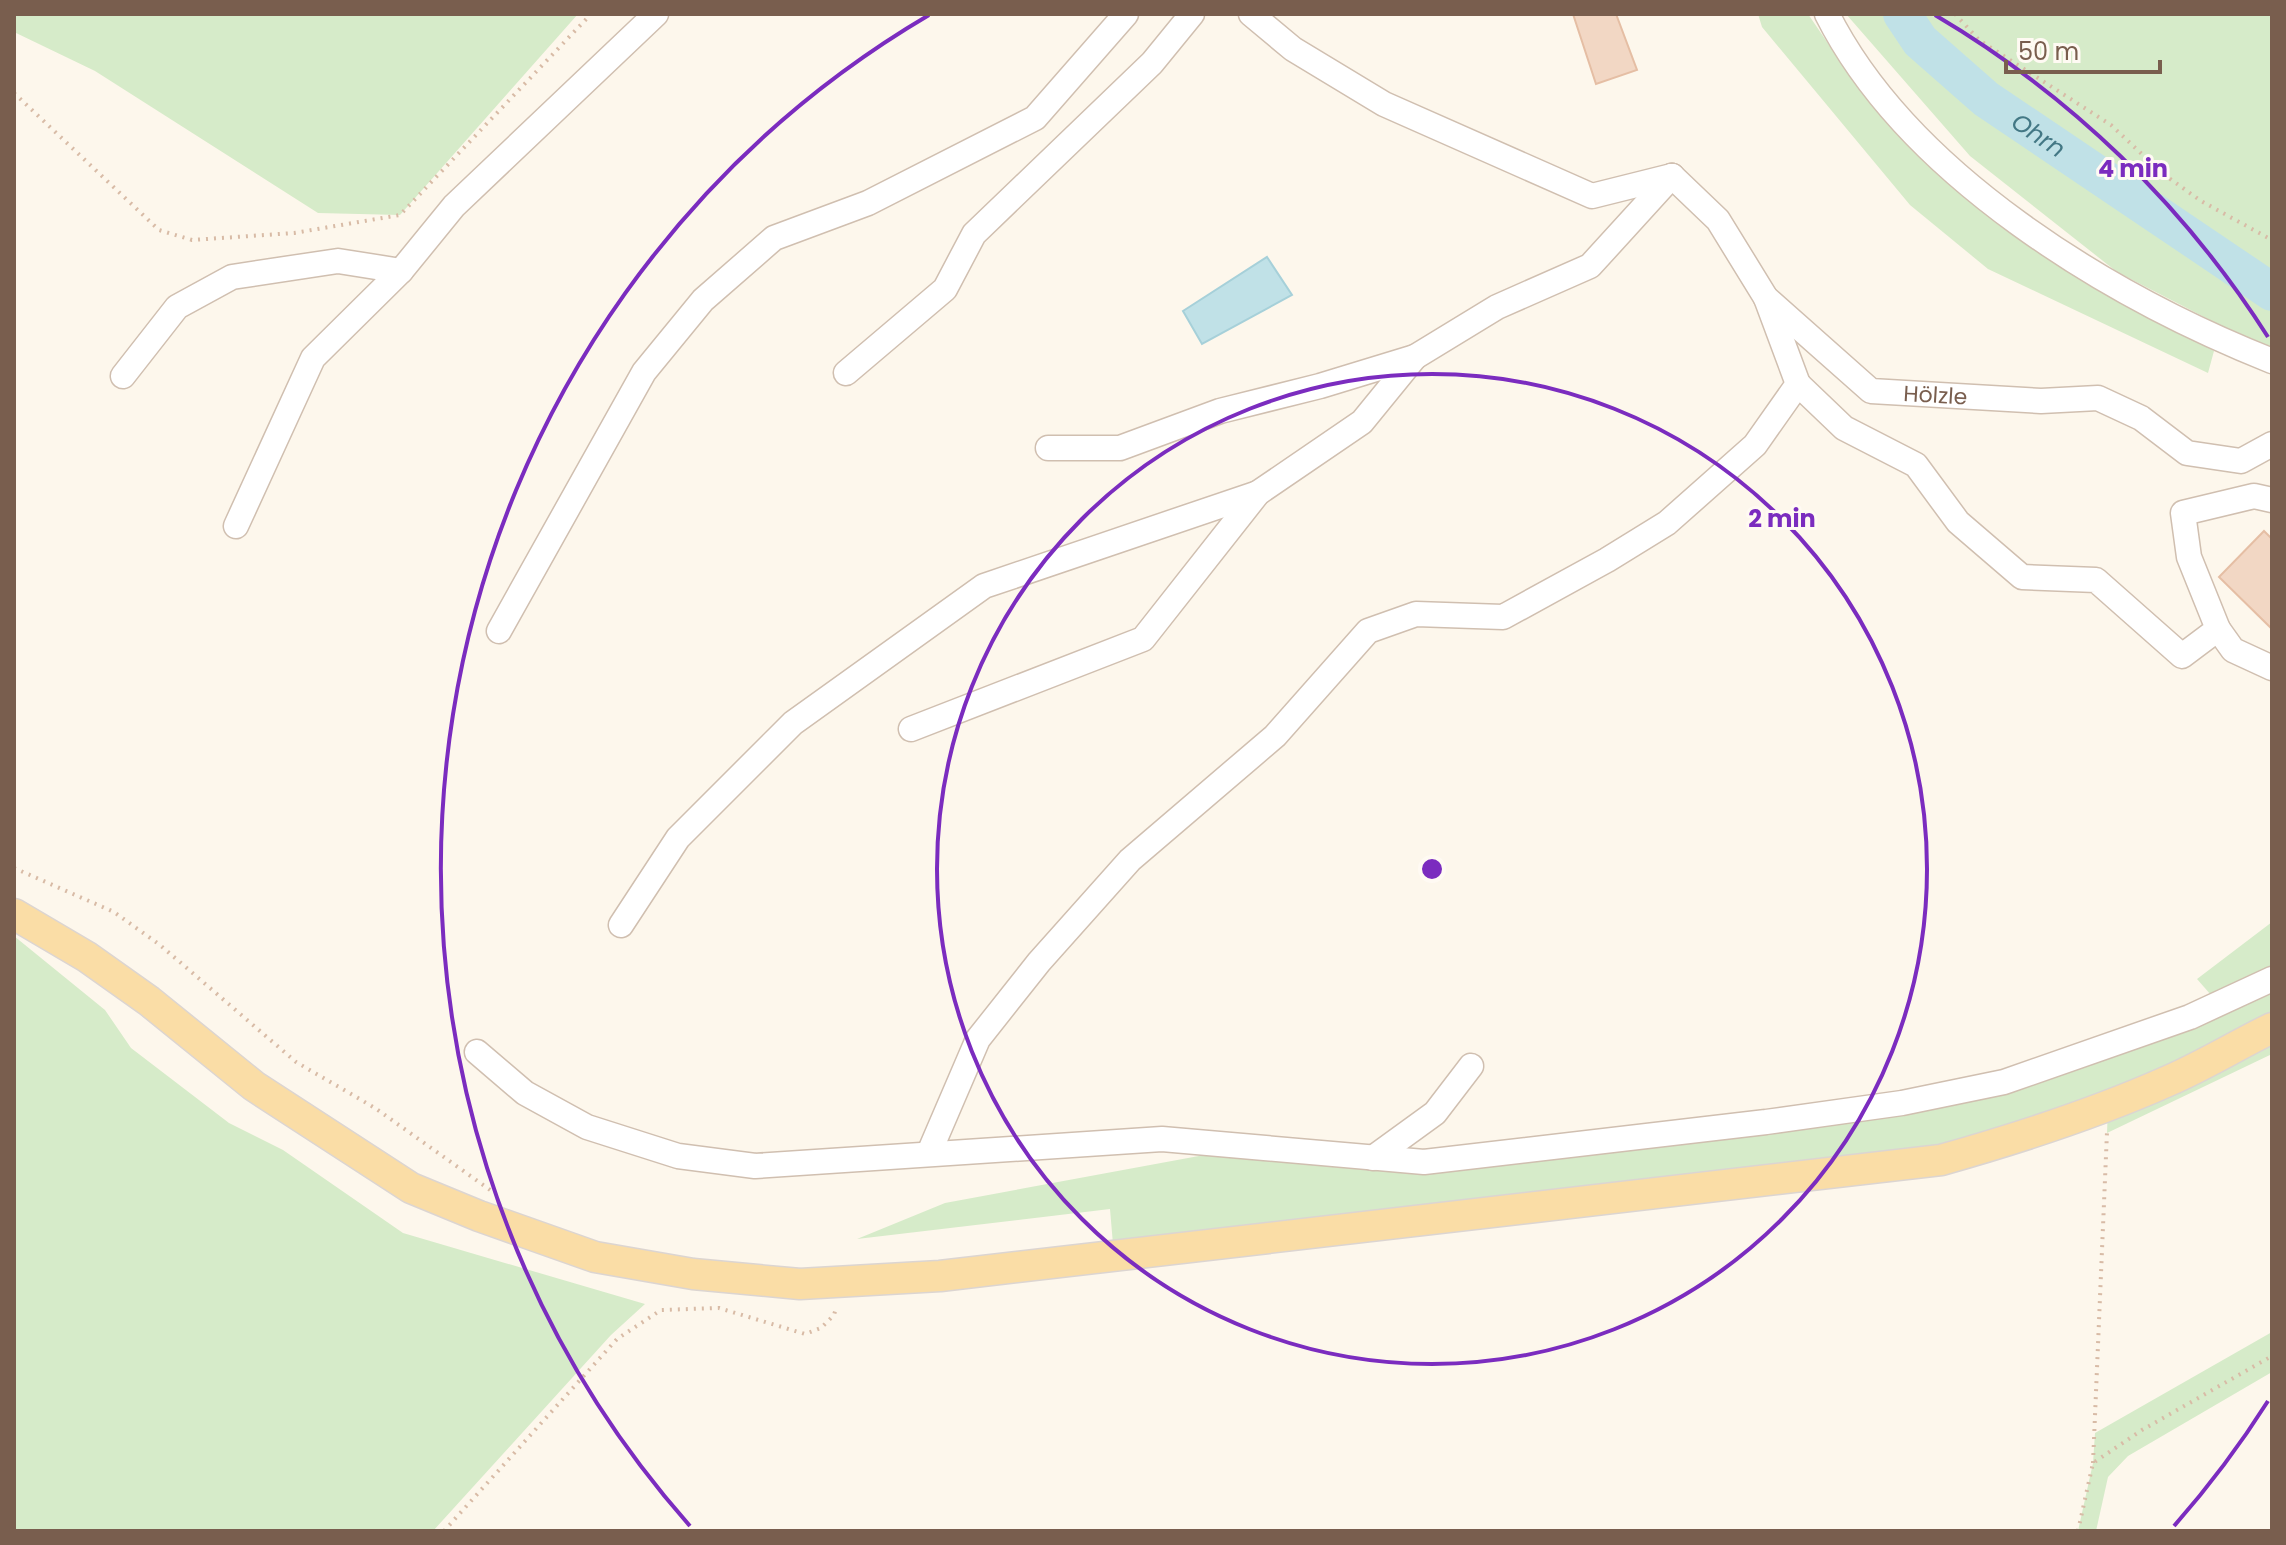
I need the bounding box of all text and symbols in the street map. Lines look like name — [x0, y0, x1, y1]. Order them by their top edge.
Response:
scale bar — [2006, 24, 2160, 74]
text: 50 m — [2018, 35, 2079, 68]
water label: Ohrn — [2005, 105, 2072, 165]
text: 4 min — [2098, 152, 2168, 185]
street label: Hölzle — [1903, 377, 1968, 412]
text: 2 min — [1748, 502, 1816, 535]
centre of rings — [1418, 855, 1446, 883]

